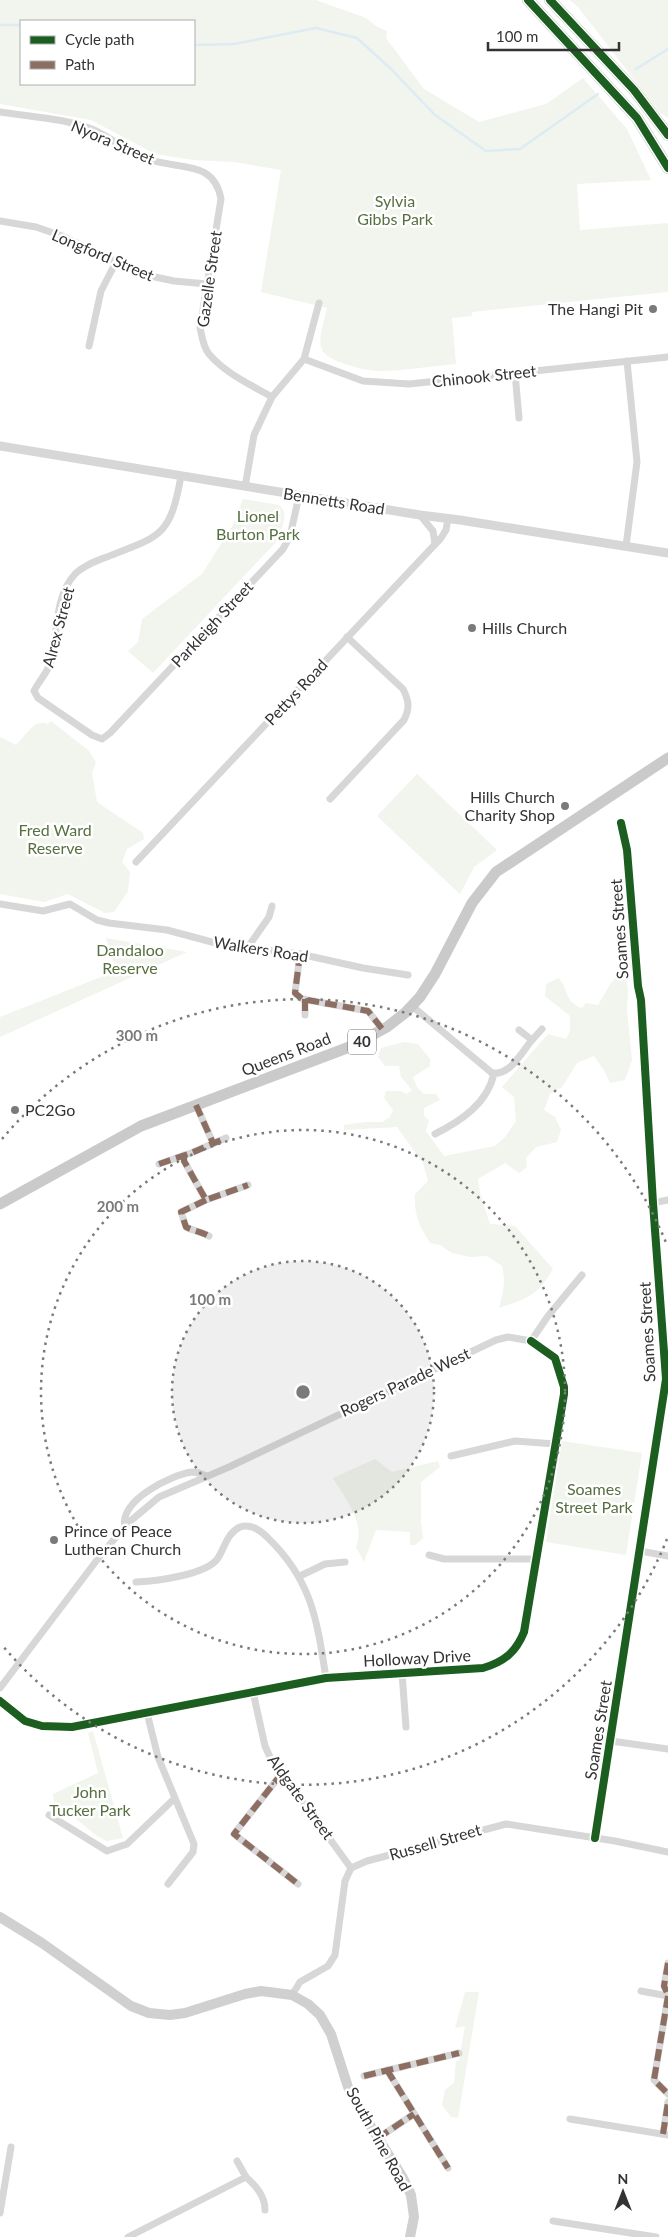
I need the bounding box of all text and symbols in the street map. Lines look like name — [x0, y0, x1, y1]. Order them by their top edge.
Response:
legend — [20, 20, 195, 85]
scale bar — [488, 20, 619, 52]
text: 100 m — [496, 27, 538, 45]
text: Cycle path — [65, 30, 134, 48]
text: Path — [65, 55, 95, 73]
street label: Nyora Street — [69, 115, 158, 168]
park label: Sylvia Gibbs Park — [357, 191, 434, 228]
street label: Longford Street — [49, 224, 157, 285]
street label: Gazelle Street — [192, 229, 225, 328]
place label: The Hangi Pit — [548, 299, 643, 318]
marker: The Hangi Pit — [647, 303, 659, 315]
street label: Chinook Street — [431, 361, 537, 390]
street label: Bennetts Road — [282, 483, 386, 518]
park label: Lionel Burton Park — [216, 506, 301, 543]
street label: Parkleigh Street — [167, 576, 257, 671]
street label: Alrex Street — [38, 584, 77, 669]
place label: Hills Church — [482, 618, 567, 637]
marker: Hills Church — [466, 622, 478, 634]
street label: Pettys Road — [260, 655, 331, 729]
place label: Hills Church Charity Shop — [465, 787, 555, 824]
marker: Hills Church Charity Shop — [559, 800, 571, 812]
park label: Fred Ward Reserve — [18, 820, 92, 857]
street label: Soames Street — [606, 878, 631, 980]
street label: Walkers Road — [212, 932, 310, 965]
park label: Dandaloo Reserve — [96, 940, 164, 977]
text: 300 m — [116, 1026, 158, 1044]
street label: Queens Road — [239, 1028, 333, 1079]
road number: 40 — [348, 1030, 376, 1054]
place label: PC2Go — [25, 1100, 75, 1119]
marker: PC2Go — [9, 1104, 21, 1116]
text: 200 m — [97, 1197, 139, 1215]
street label: Soames Street — [634, 1281, 659, 1383]
text: 100 m — [189, 1290, 231, 1308]
street label: Rogers Parade West — [337, 1343, 473, 1420]
centre of rings — [294, 1383, 312, 1401]
park label: Soames Street Park — [555, 1479, 634, 1516]
place label: Prince of Peace Lutheran Church — [64, 1521, 181, 1558]
marker: Prince of Peace Lutheran Church — [48, 1534, 60, 1546]
street label: Holloway Drive — [363, 1645, 471, 1670]
street label: Soames Street — [580, 1679, 615, 1781]
street label: Aldgate Street — [264, 1751, 339, 1843]
park label: John Tucker Park — [49, 1782, 132, 1819]
street label: Russell Street — [387, 1819, 483, 1864]
street label: South Pine Road — [343, 2084, 416, 2194]
north arrow — [598, 2167, 648, 2217]
text: N — [618, 2170, 628, 2187]

